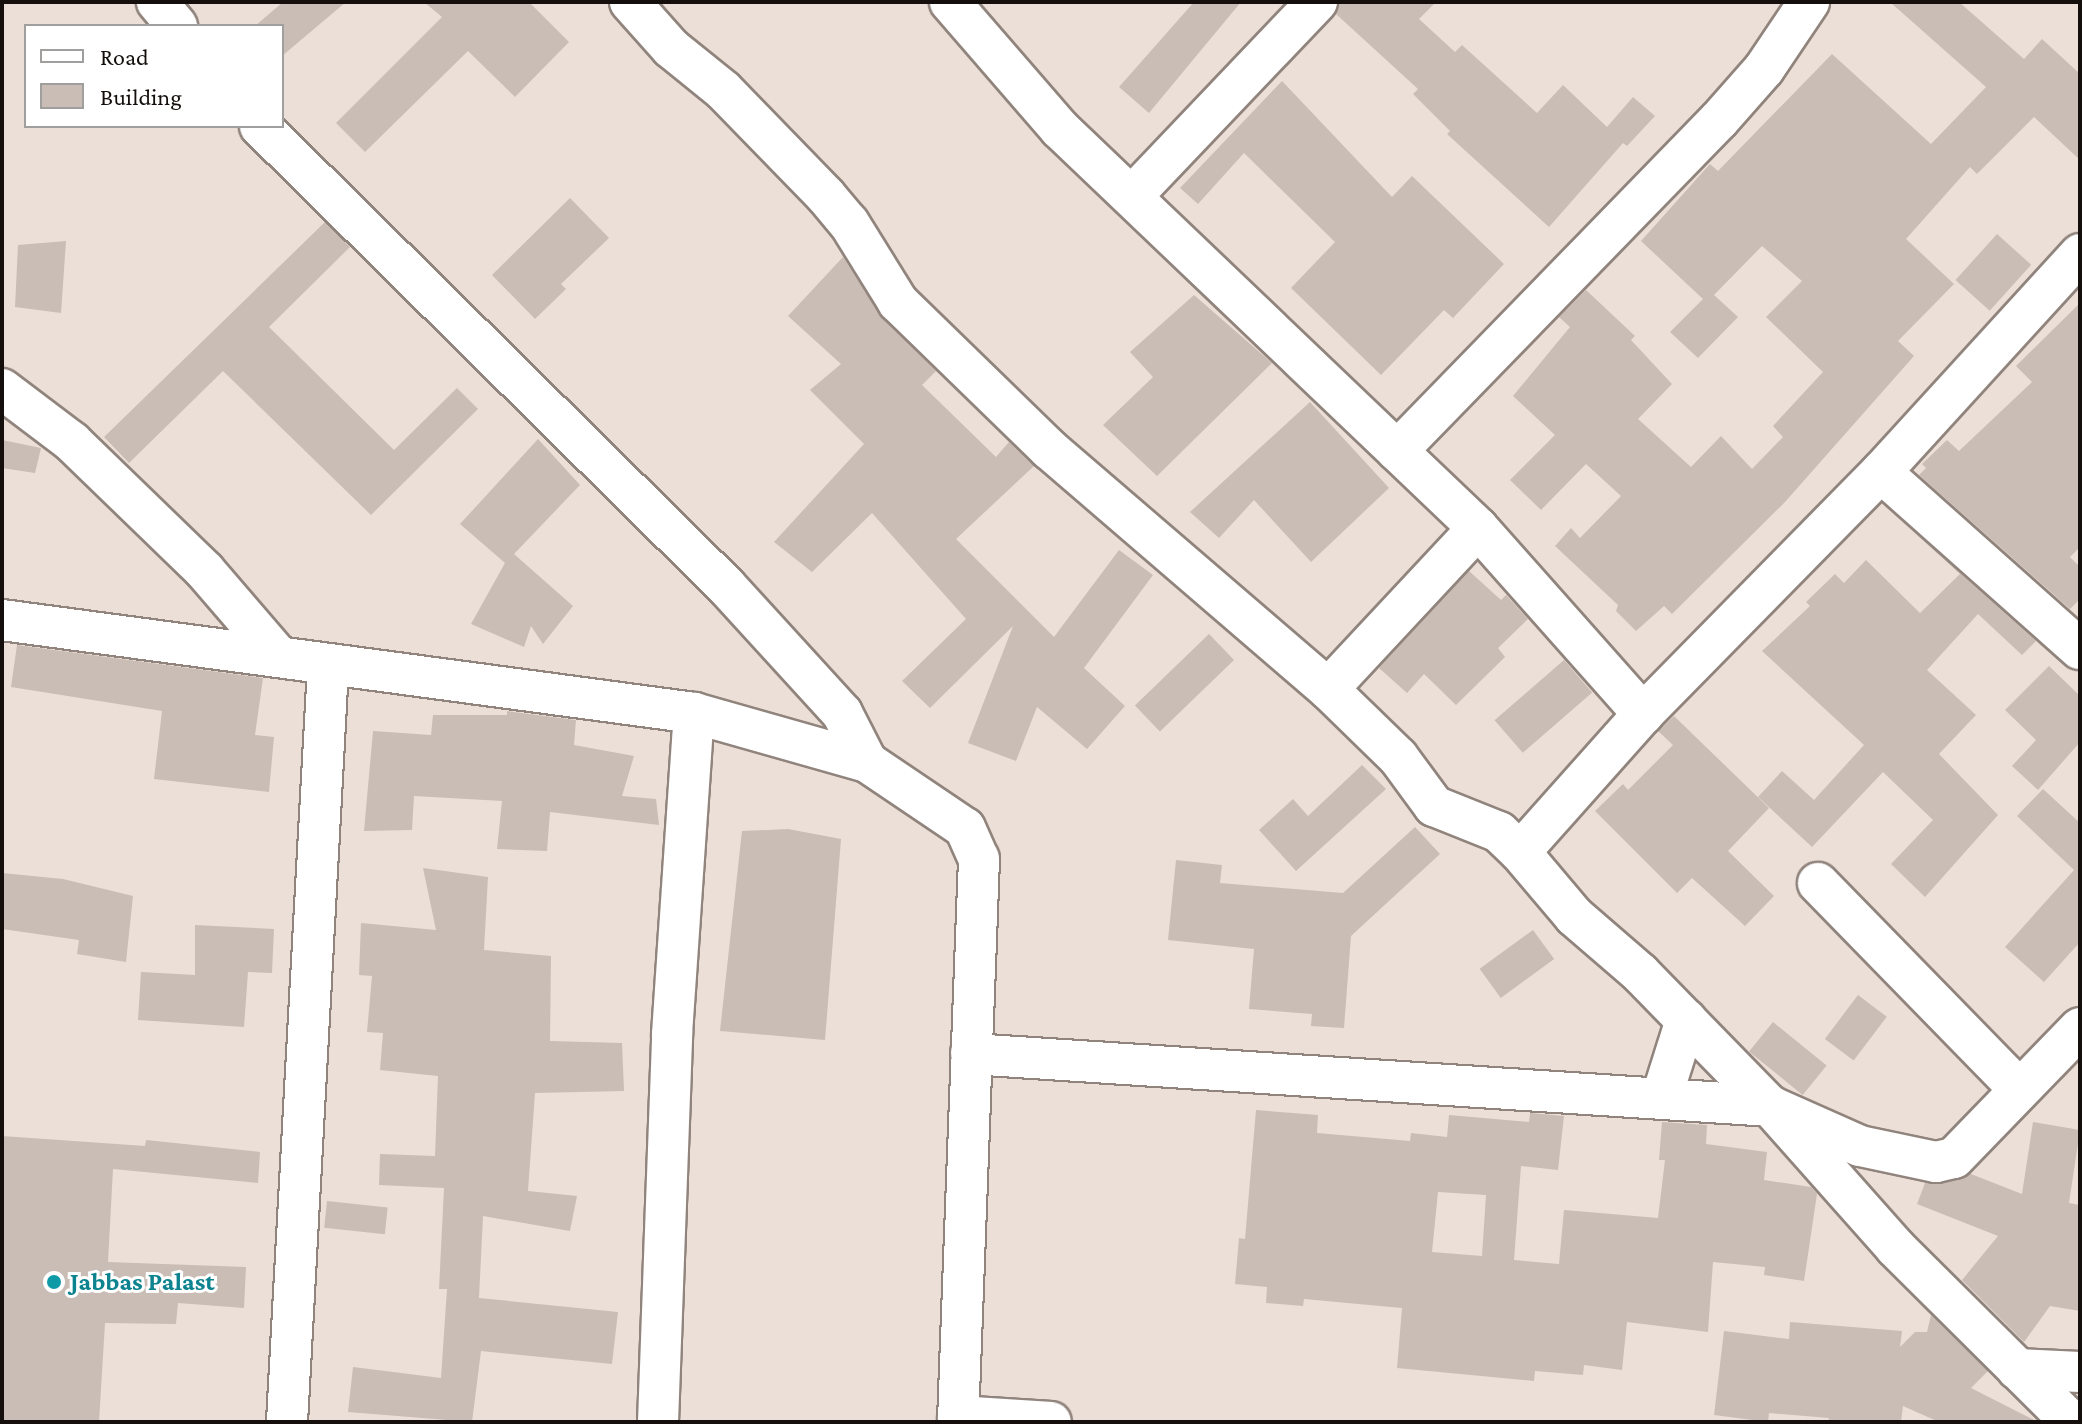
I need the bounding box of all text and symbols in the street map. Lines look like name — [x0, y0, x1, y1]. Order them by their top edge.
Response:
legend — [24, 24, 284, 128]
text: Road — [100, 43, 149, 70]
text: Building — [100, 83, 182, 110]
place label: Jabbas Palast — [70, 1266, 215, 1298]
marker: Jabbas Palast — [45, 1273, 63, 1291]

